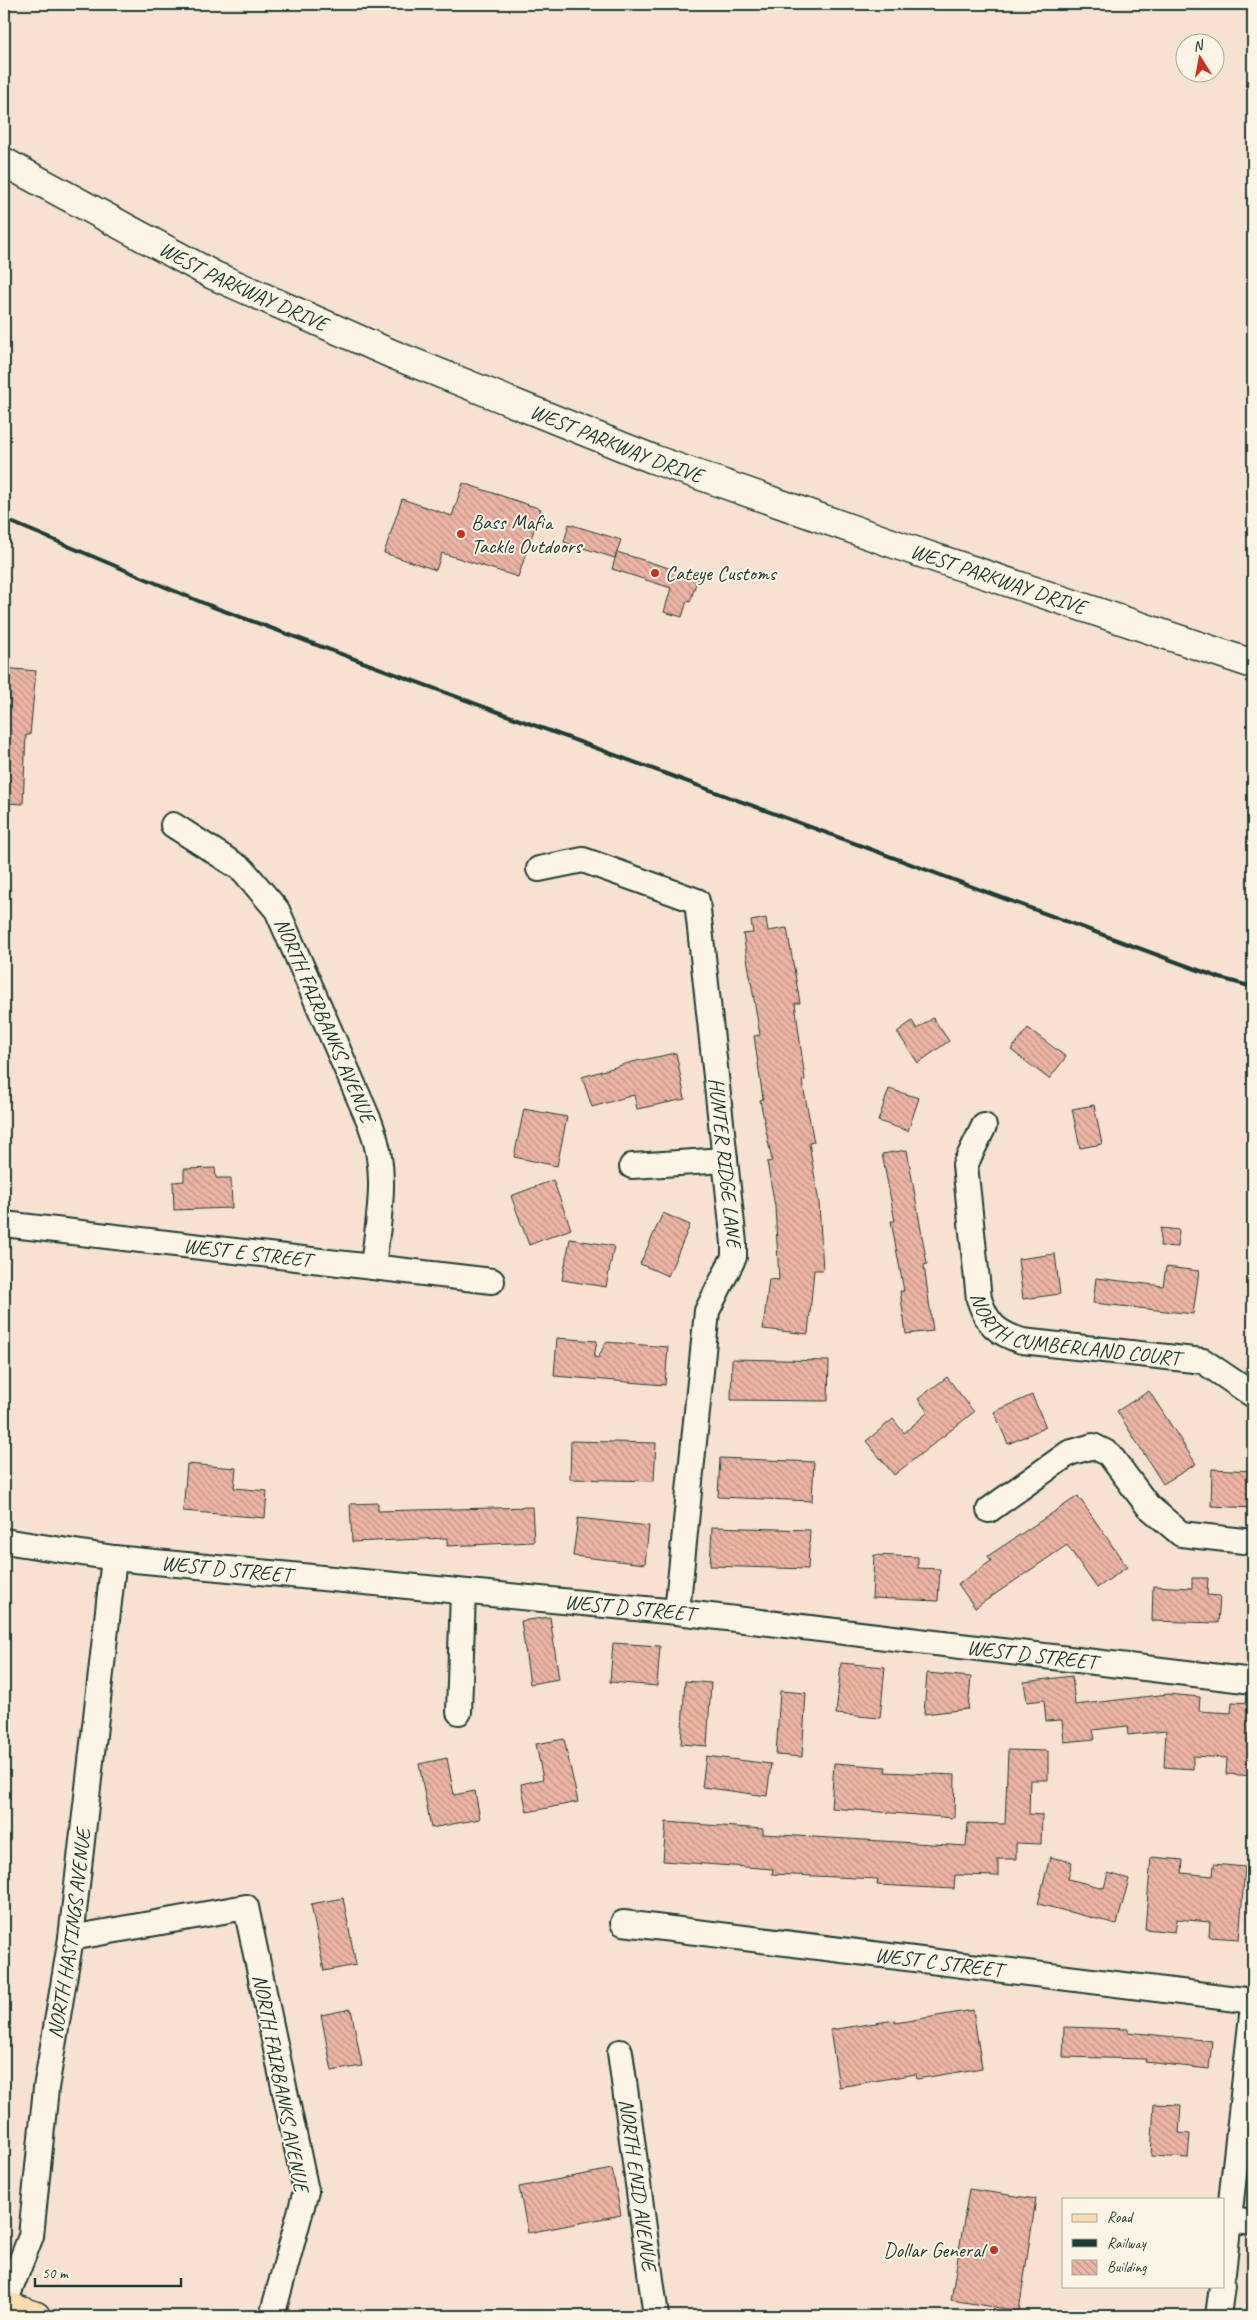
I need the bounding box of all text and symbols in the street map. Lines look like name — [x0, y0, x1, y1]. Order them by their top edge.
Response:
north arrow — [1174, 32, 1224, 82]
text: N — [1192, 36, 1206, 55]
street label: WEST PARKWAY DRIVE — [155, 235, 334, 338]
street label: WEST PARKWAY DRIVE — [526, 398, 709, 489]
place label: Bass Mafia Tackle Outdoors — [471, 509, 583, 559]
marker: Bass Mafia Tackle Outdoors — [455, 528, 467, 540]
street label: WEST PARKWAY DRIVE — [907, 537, 1092, 621]
place label: Cateye Customs — [665, 560, 778, 586]
marker: Cateye Customs — [649, 567, 661, 579]
street label: NORTH FAIRBANKS AVENUE — [269, 914, 382, 1129]
street label: HUNTER RIDGE LANE — [703, 1076, 748, 1251]
street label: WEST E STREET — [182, 1232, 317, 1273]
street label: NORTH CUMBERLAND COURT — [965, 1289, 1186, 1372]
street label: WEST D STREET — [160, 1550, 298, 1588]
street label: WEST D STREET — [563, 1588, 701, 1628]
street label: WEST D STREET — [965, 1634, 1103, 1676]
street label: NORTH HASTINGS AVENUE — [41, 1825, 97, 2040]
street label: WEST C STREET — [874, 1941, 1009, 1983]
street label: NORTH FAIRBANKS AVENUE — [247, 1972, 315, 2196]
street label: NORTH ENID AVENUE — [614, 2097, 663, 2275]
legend — [1062, 2198, 1224, 2288]
text: Road — [1107, 2208, 1134, 2227]
text: Railway — [1107, 2234, 1148, 2253]
place label: Dollar General — [883, 2237, 987, 2263]
marker: Dollar General — [988, 2244, 1000, 2256]
scale bar — [35, 2255, 181, 2287]
text: Building — [1107, 2258, 1147, 2277]
text: 50 m — [42, 2264, 69, 2283]

